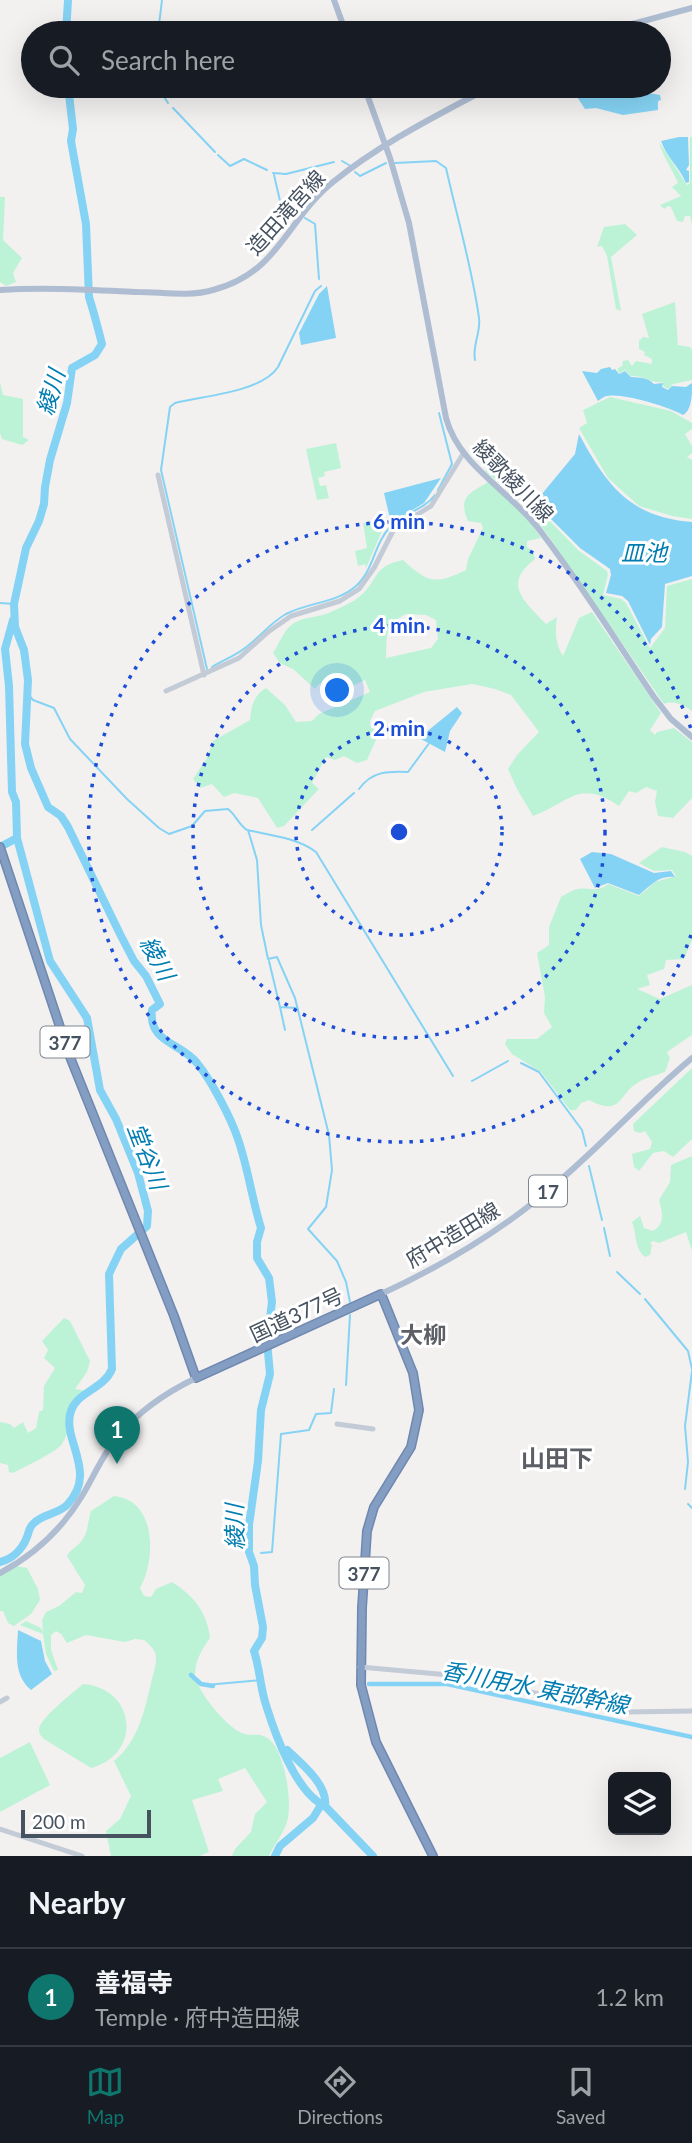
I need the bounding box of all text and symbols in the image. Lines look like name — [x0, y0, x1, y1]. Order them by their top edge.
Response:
search box — [21, 21, 671, 98]
icon: search — [45, 41, 83, 79]
text: Search here — [101, 44, 235, 76]
street label: 造田滝宮線 — [241, 165, 329, 259]
water label: 綾川 — [30, 363, 71, 418]
street label: 綾歌綾川線 — [469, 434, 559, 526]
text: 6 min — [373, 508, 425, 533]
water label: 皿池 — [621, 538, 669, 566]
text: 4 min — [373, 612, 425, 637]
your location — [320, 673, 354, 707]
text: 2 min — [373, 715, 425, 740]
centre of rings — [387, 820, 411, 844]
water label: 綾川 — [135, 931, 183, 988]
road number: 377 — [41, 1026, 90, 1058]
water label: 堂谷川 — [123, 1119, 175, 1196]
road number: 17 — [529, 1176, 567, 1206]
street label: 府中造田線 — [401, 1196, 503, 1272]
street label: 国道377号 — [246, 1282, 346, 1346]
district label: 大柳 — [400, 1320, 446, 1348]
pin: 1 — [94, 1406, 140, 1464]
district label: 山田下 — [521, 1443, 593, 1472]
water label: 綾川 — [220, 1501, 248, 1550]
road number: 377 — [340, 1558, 388, 1588]
water label: 香川用水 東部幹線 — [439, 1655, 634, 1719]
map controls — [608, 1772, 671, 1835]
button: layers — [608, 1772, 671, 1835]
scale bar — [21, 1807, 150, 1839]
text: 200 m — [32, 1810, 86, 1833]
text: Nearby — [28, 1884, 126, 1920]
text: 善福寺 — [95, 1966, 173, 1998]
text: 1 — [44, 1983, 58, 2011]
text: 1.2 km — [595, 1983, 664, 2011]
text: Temple · 府中造田線 — [95, 2003, 300, 2031]
tab: Map — [86, 2063, 124, 2128]
tab: Directions — [297, 2063, 383, 2128]
tab: Saved — [556, 2063, 606, 2128]

